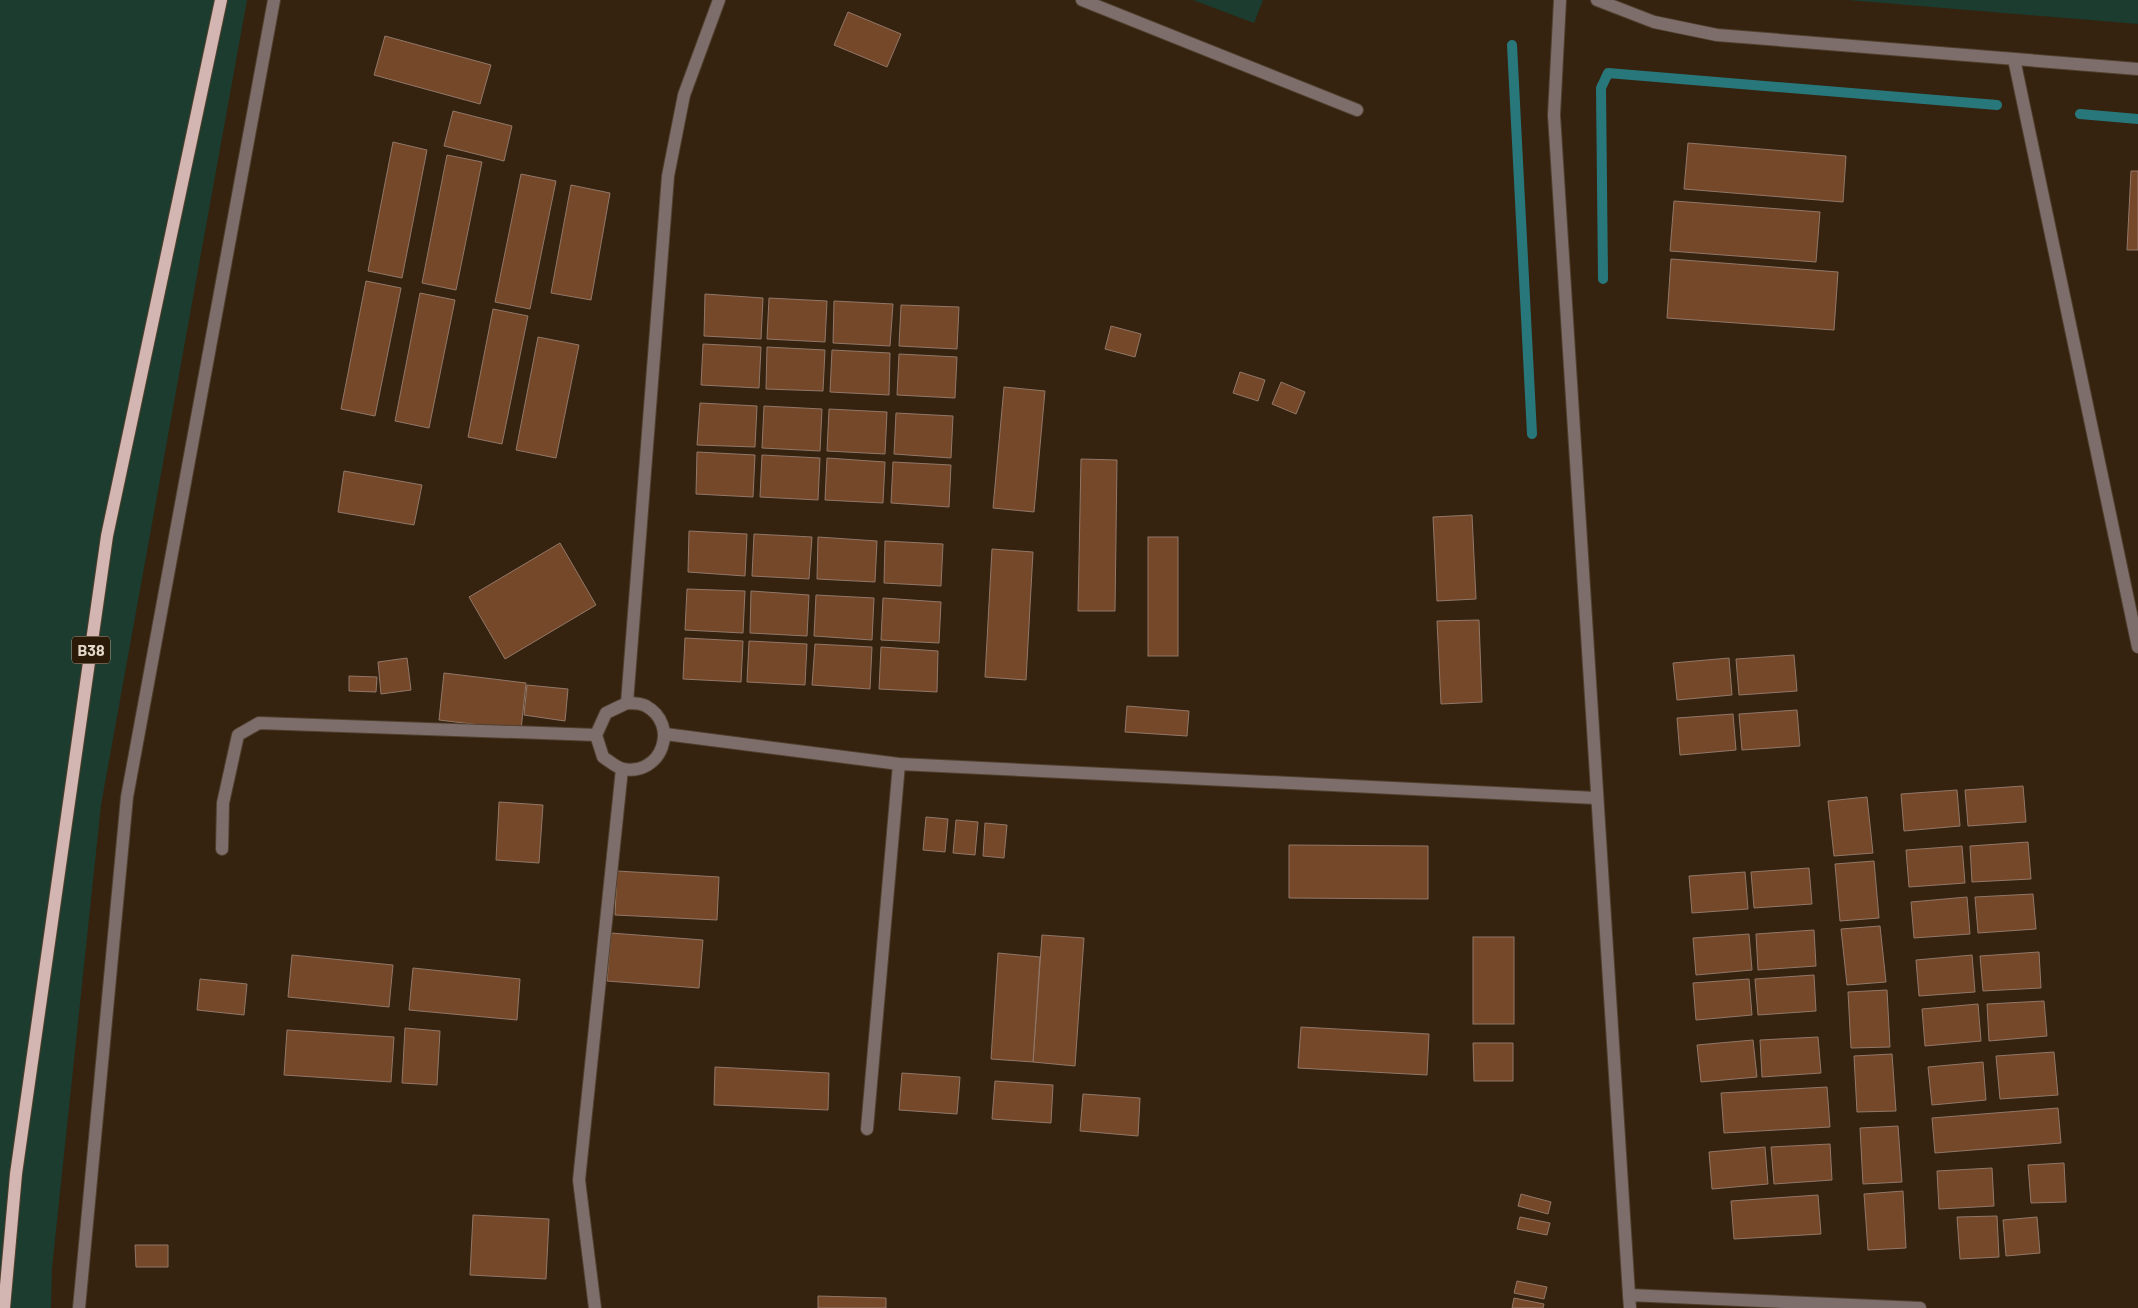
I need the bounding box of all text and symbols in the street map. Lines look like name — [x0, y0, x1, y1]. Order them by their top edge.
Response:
road number: B38 — [72, 636, 110, 664]

